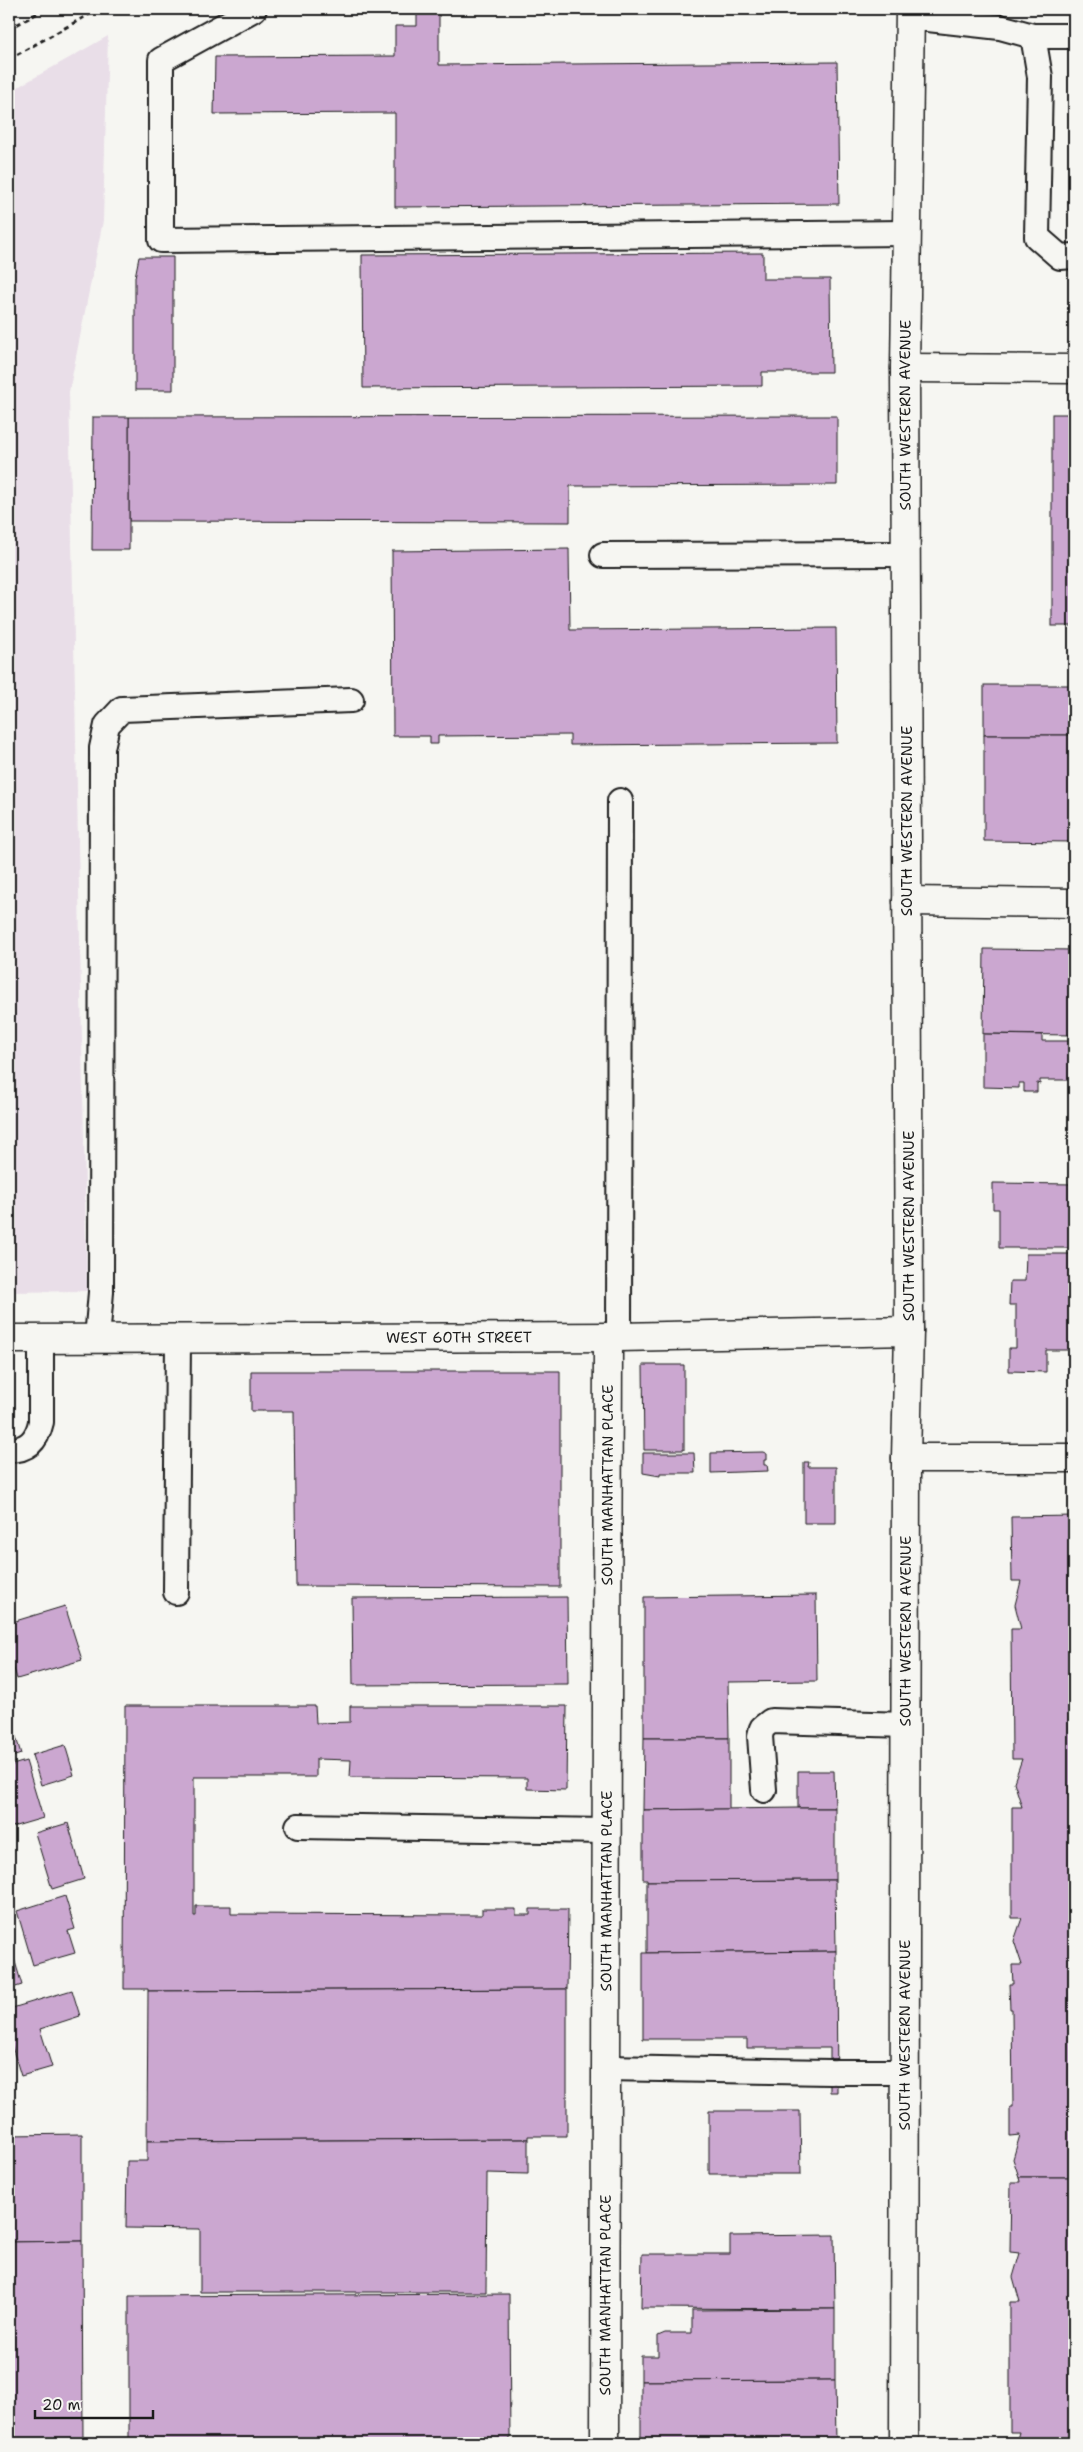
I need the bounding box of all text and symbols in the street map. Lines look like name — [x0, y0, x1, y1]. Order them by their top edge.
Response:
street label: SOUTH WESTERN AVENUE — [895, 320, 916, 510]
street label: SOUTH WESTERN AVENUE — [897, 726, 917, 916]
street label: SOUTH WESTERN AVENUE — [899, 1131, 919, 1321]
street label: WEST 60TH STREET — [386, 1327, 532, 1348]
street label: SOUTH MANHATTAN PLACE — [597, 1385, 618, 1585]
street label: SOUTH WESTERN AVENUE — [895, 1536, 916, 1726]
street label: SOUTH MANHATTAN PLACE — [596, 1791, 617, 1991]
street label: SOUTH WESTERN AVENUE — [895, 1940, 915, 2130]
street label: SOUTH MANHATTAN PLACE — [595, 2195, 616, 2395]
scale bar — [35, 2387, 152, 2419]
text: 20 m — [42, 2395, 81, 2415]

